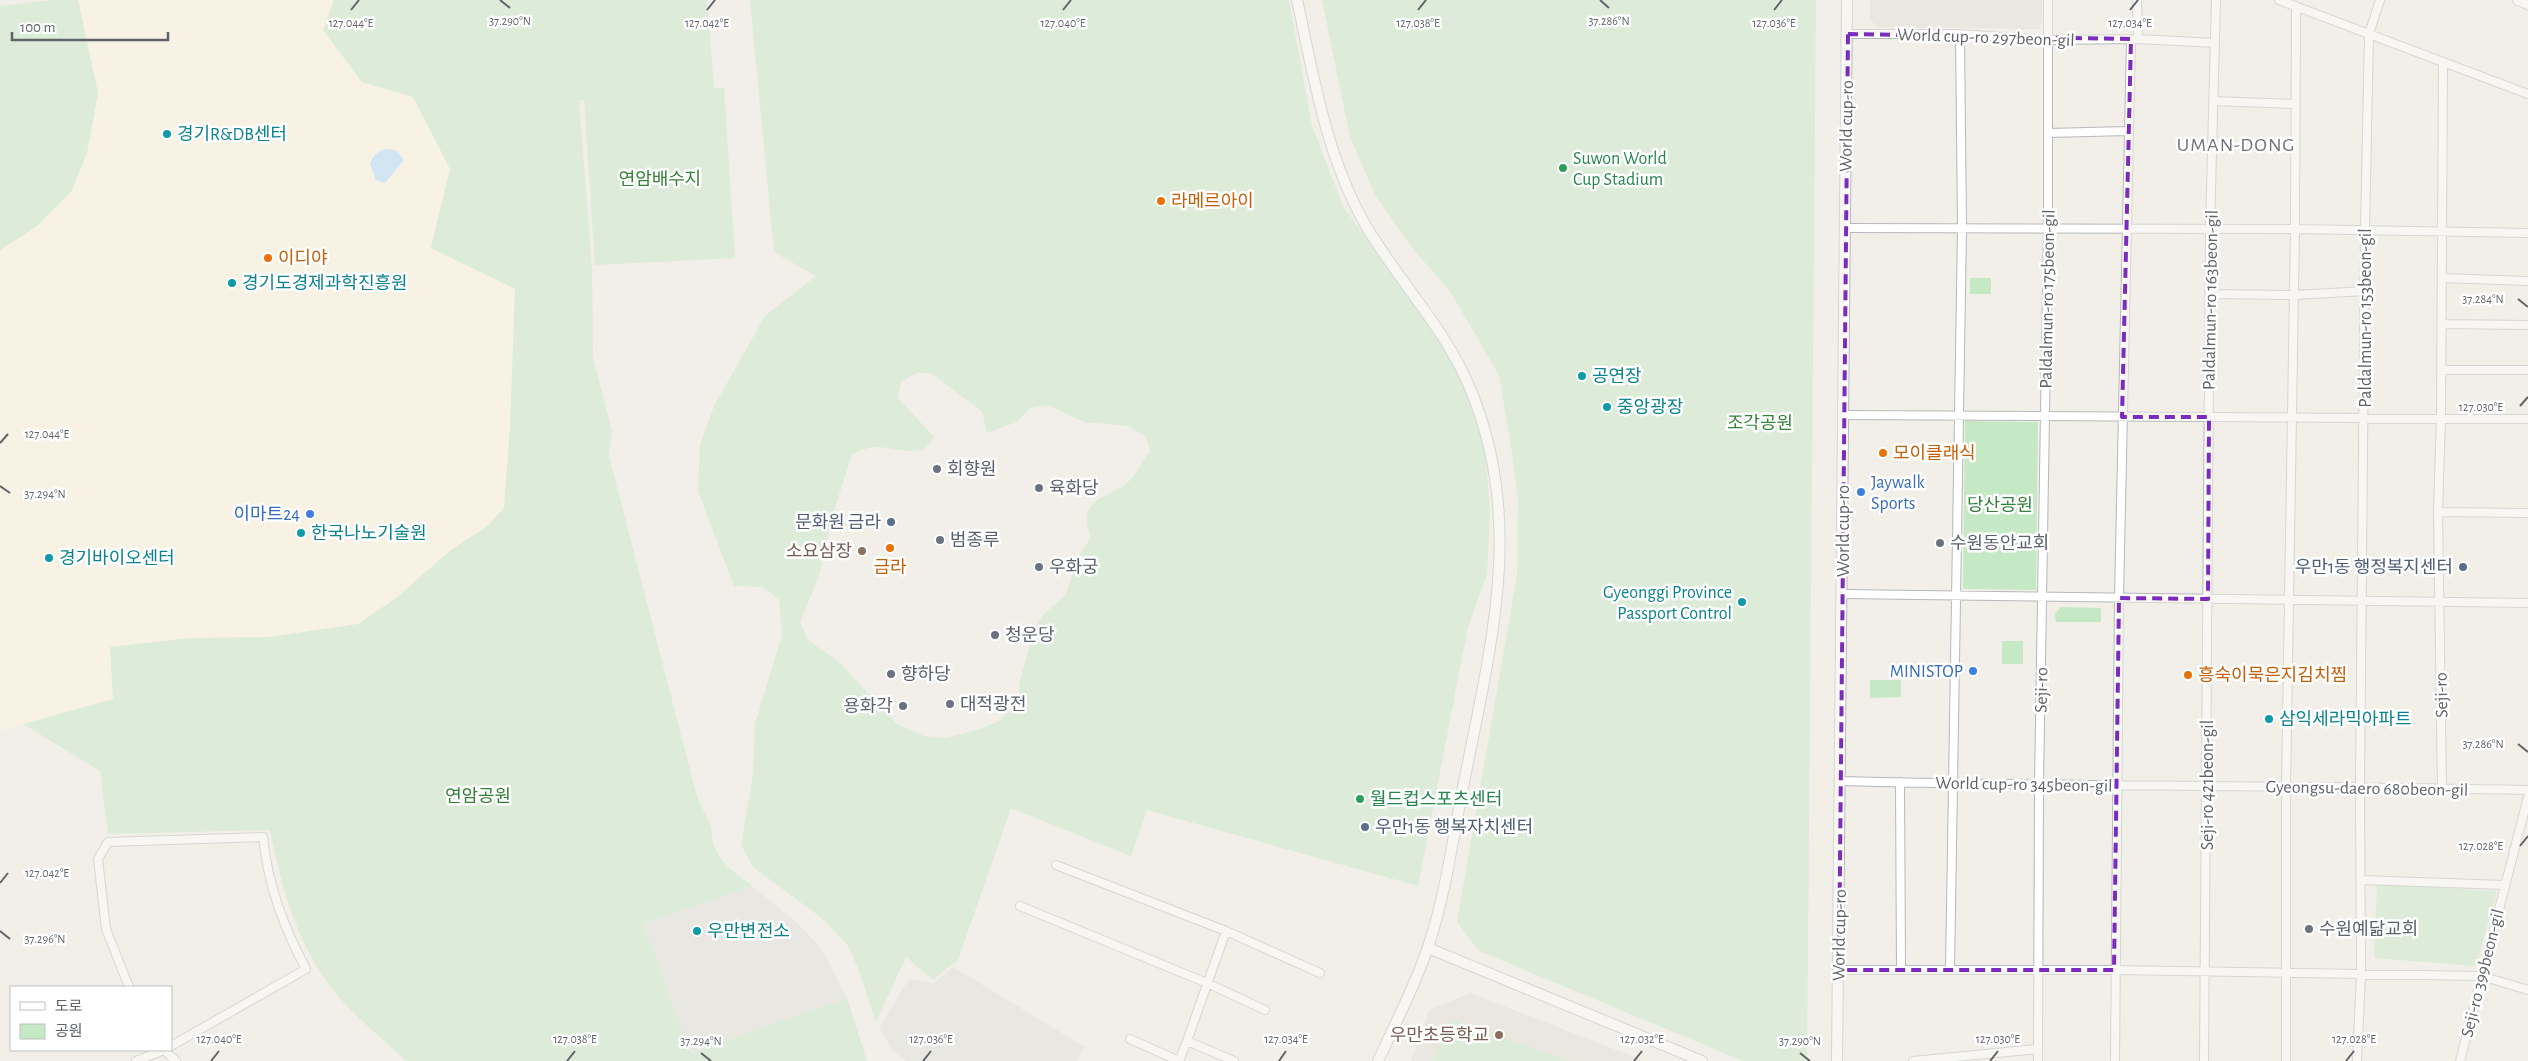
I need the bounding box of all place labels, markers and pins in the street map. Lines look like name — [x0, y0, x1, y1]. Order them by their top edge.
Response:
place label: 경기R&DB센터 — [177, 124, 287, 144]
marker: 경기R&DB센터 — [161, 128, 173, 140]
place label: Suwon World Cup Stadium — [1573, 150, 1667, 189]
marker: Suwon World Cup Stadium — [1557, 162, 1569, 174]
place label: 라메르아이 — [1171, 191, 1254, 211]
marker: 라메르아이 — [1155, 195, 1167, 207]
place label: 이디야 — [278, 248, 328, 268]
marker: 이디야 — [262, 252, 274, 264]
place label: 경기도경제과학진흥원 — [242, 273, 408, 293]
marker: 경기도경제과학진흥원 — [226, 277, 238, 289]
place label: 공연장 — [1592, 366, 1642, 386]
marker: 공연장 — [1576, 370, 1588, 382]
place label: 중앙광장 — [1617, 397, 1683, 417]
marker: 중앙광장 — [1601, 401, 1613, 413]
place label: 모이클래식 — [1893, 443, 1976, 463]
marker: 모이클래식 — [1877, 447, 1889, 459]
place label: 회향원 — [947, 459, 997, 479]
marker: 회향원 — [931, 463, 943, 475]
place label: Jaywalk Sports — [1871, 474, 1926, 513]
place label: 육화당 — [1049, 478, 1099, 498]
marker: 육화당 — [1033, 482, 1045, 494]
marker: Jaywalk Sports — [1855, 486, 1867, 498]
place label: 이마트24 — [233, 504, 300, 524]
marker: 이마트24 — [304, 508, 316, 520]
place label: 문화원 금라 — [795, 513, 881, 532]
marker: 문화원 금라 — [885, 516, 897, 528]
place label: 한국나노기술원 — [311, 523, 427, 543]
marker: 한국나노기술원 — [295, 527, 307, 539]
place label: 범종루 — [950, 530, 1000, 550]
place label: 수원동안교회 — [1950, 533, 2049, 553]
marker: 범종루 — [934, 534, 946, 546]
marker: 수원동안교회 — [1934, 537, 1946, 549]
place label: 소요삼장 — [786, 541, 852, 561]
marker: 금라 — [884, 542, 896, 554]
marker: 소요삼장 — [856, 545, 868, 557]
place label: 경기바이오센터 — [59, 548, 175, 568]
marker: 경기바이오센터 — [43, 552, 55, 564]
place label: 우만1동 행정복지센터 — [2295, 557, 2453, 577]
place label: 금라 — [873, 558, 907, 577]
place label: 우화궁 — [1049, 558, 1099, 577]
marker: 우화궁 — [1033, 561, 1045, 573]
marker: 우만1동 행정복지센터 — [2457, 561, 2469, 573]
place label: Gyeonggi Province Passport Control — [1603, 584, 1732, 623]
marker: Gyeonggi Province Passport Control — [1736, 596, 1748, 608]
place label: 청운당 — [1005, 625, 1055, 645]
marker: 청운당 — [989, 629, 1001, 641]
place label: MINISTOP — [1890, 663, 1963, 681]
place label: 향하당 — [901, 664, 951, 684]
marker: MINISTOP — [1967, 665, 1979, 677]
place label: 흥숙이묵은지김치찜 — [2198, 665, 2347, 685]
marker: 향하당 — [885, 668, 897, 680]
marker: 흥숙이묵은지김치찜 — [2182, 669, 2194, 681]
place label: 대적광전 — [960, 694, 1026, 714]
place label: 용화각 — [843, 696, 893, 716]
marker: 대적광전 — [944, 698, 956, 710]
marker: 용화각 — [897, 700, 909, 712]
place label: 삼익세라믹아파트 — [2279, 709, 2411, 729]
marker: 삼익세라믹아파트 — [2263, 713, 2275, 725]
place label: 월드컵스포츠센터 — [1370, 789, 1502, 809]
marker: 월드컵스포츠센터 — [1354, 793, 1366, 805]
place label: 우만1동 행복자치센터 — [1375, 817, 1533, 837]
marker: 우만1동 행복자치센터 — [1359, 821, 1371, 833]
place label: 수원예닮교회 — [2319, 919, 2418, 939]
place label: 우만변전소 — [707, 922, 790, 941]
marker: 수원예닮교회 — [2303, 923, 2315, 935]
marker: 우만변전소 — [691, 925, 703, 937]
place label: 우만초등학교 — [1390, 1026, 1489, 1045]
marker: 우만초등학교 — [1493, 1029, 1505, 1041]

